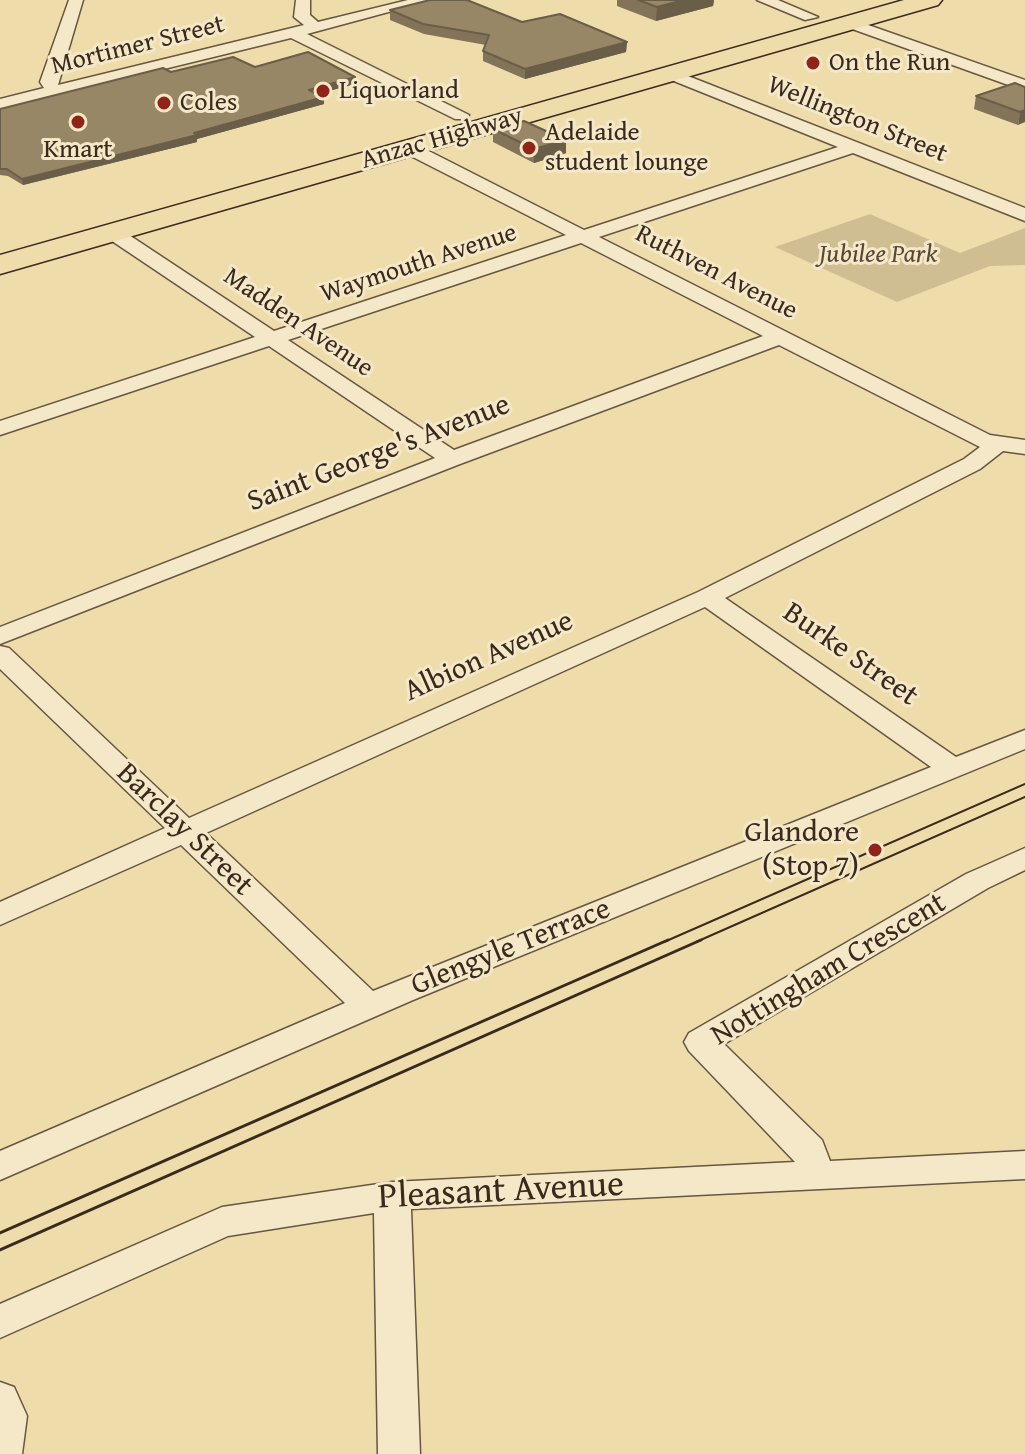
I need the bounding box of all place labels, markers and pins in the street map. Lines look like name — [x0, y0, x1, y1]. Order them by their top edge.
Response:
place label: On the Run — [829, 47, 950, 79]
marker: On the Run — [804, 54, 822, 72]
place label: Liquorland — [339, 75, 459, 107]
marker: Liquorland — [314, 82, 332, 100]
place label: Coles — [180, 87, 237, 119]
marker: Coles — [155, 94, 173, 112]
marker: Kmart — [69, 113, 87, 131]
place label: Adelaide student lounge — [545, 117, 709, 178]
place label: Kmart — [44, 134, 112, 166]
marker: Adelaide student lounge — [520, 139, 538, 157]
place label: Glandore (Stop 7) — [745, 815, 859, 886]
marker: Glandore (Stop 7) — [866, 841, 884, 859]

